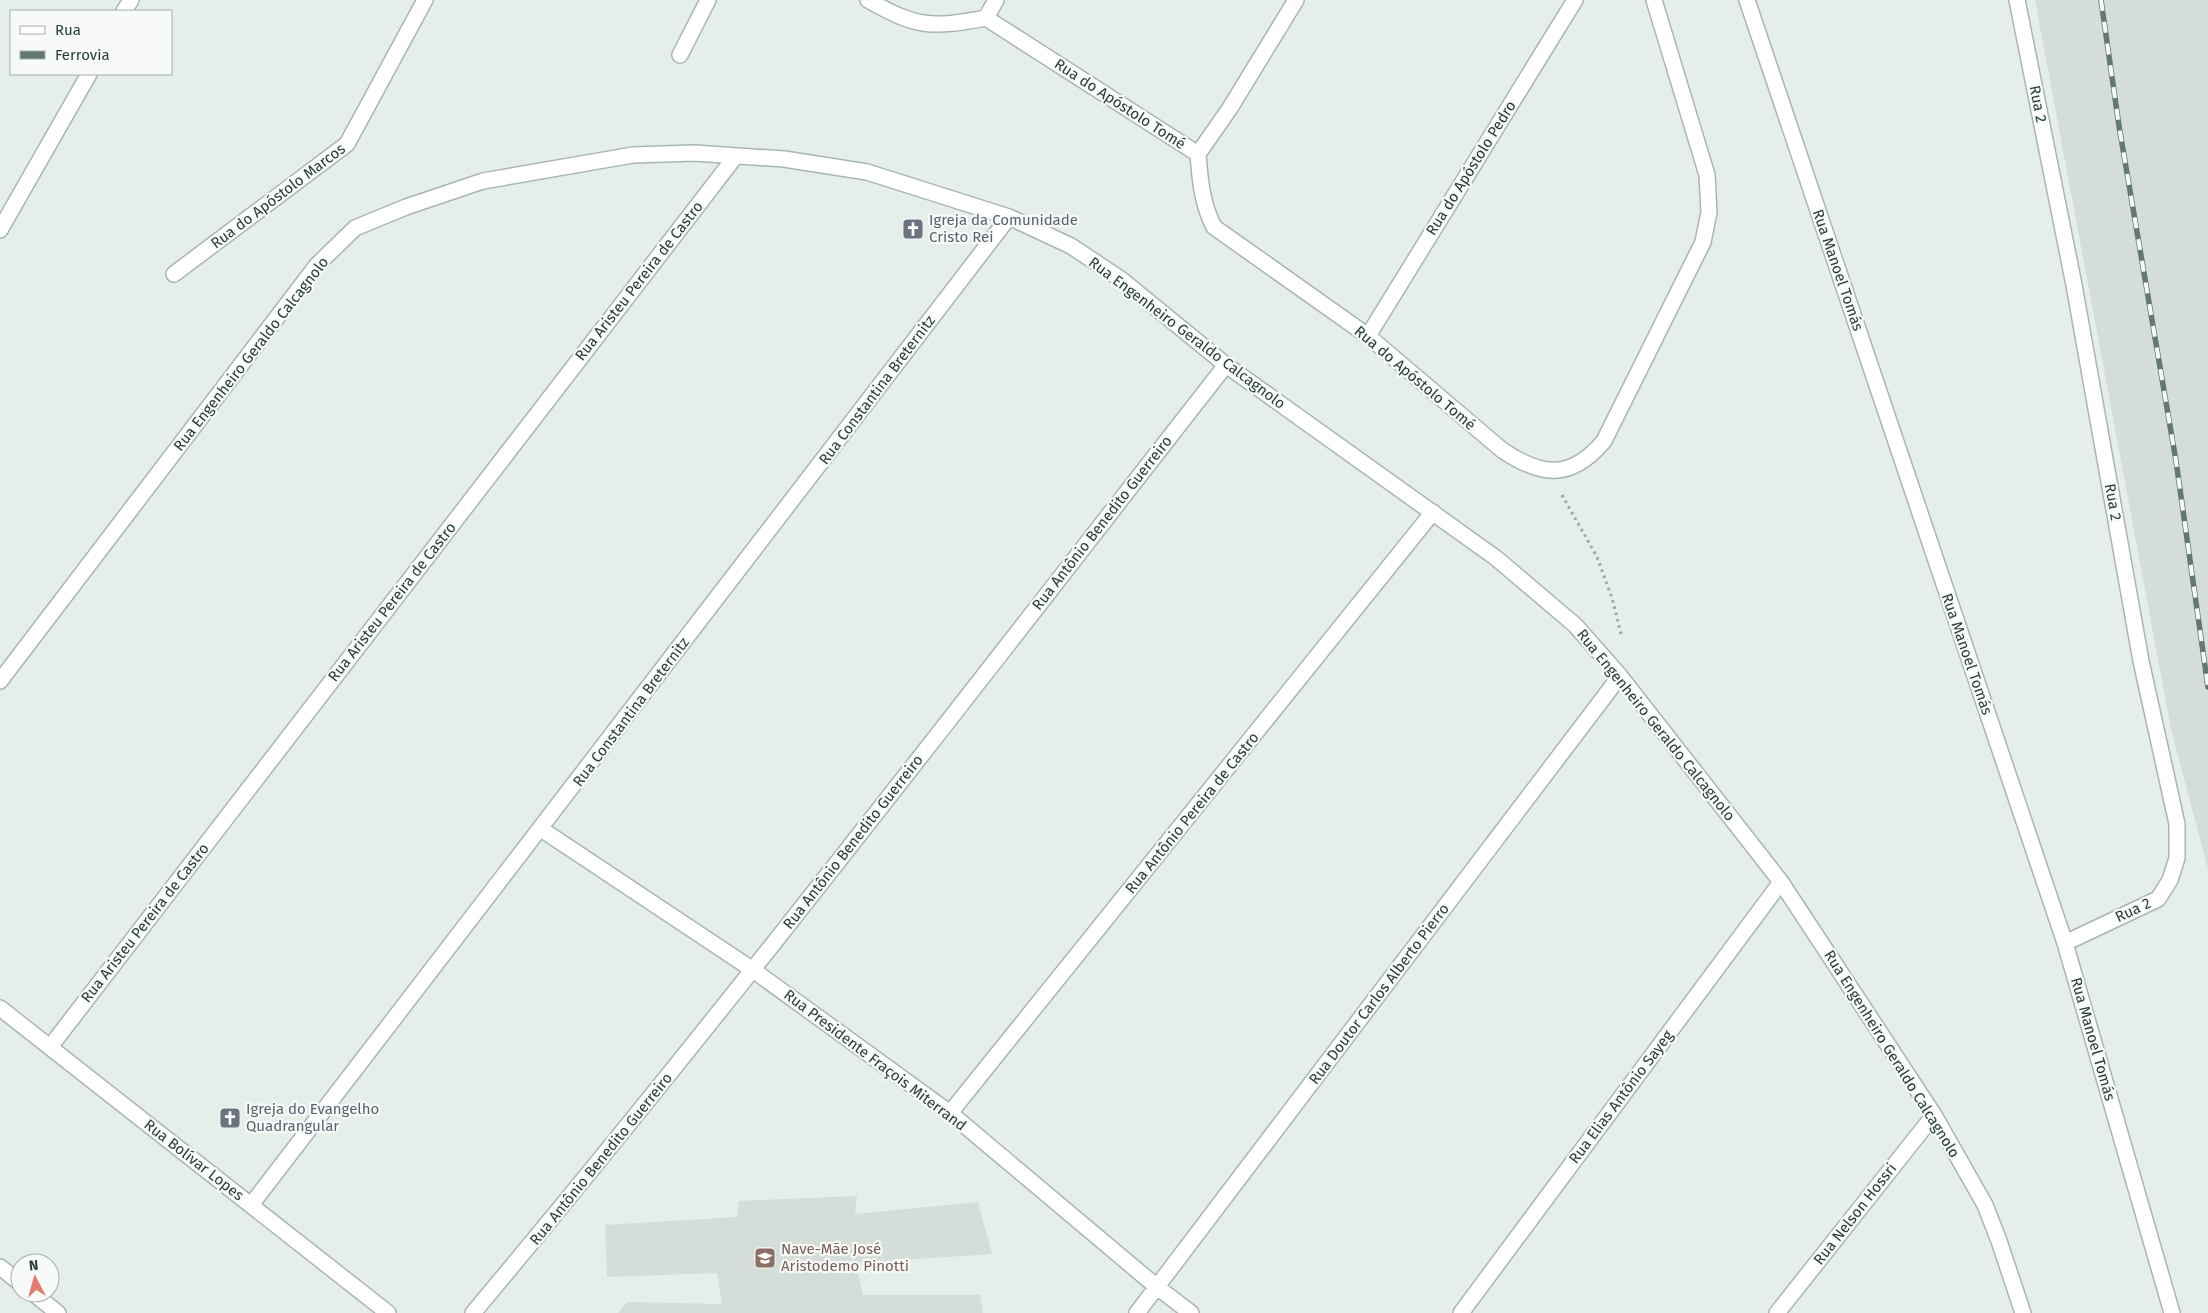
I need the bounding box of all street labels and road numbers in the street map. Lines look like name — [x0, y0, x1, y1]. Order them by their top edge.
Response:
street label: Rua do Apóstolo Tomé — [1051, 55, 1189, 153]
street label: Rua 2 — [2026, 84, 2050, 124]
street label: Rua do Apóstolo Pedro — [1422, 97, 1520, 239]
street label: Rua do Apóstolo Marcos — [207, 140, 349, 252]
street label: Rua Aristeu Pereira de Castro — [571, 198, 707, 364]
street label: Rua Manoel Tomás — [1809, 207, 1867, 333]
street label: Rua Engenheiro Geraldo Calcagnolo — [170, 253, 332, 455]
street label: Rua Engenheiro Geraldo Calcagnolo — [1085, 253, 1289, 413]
street label: Rua Constantina Breternitz — [815, 311, 939, 468]
street label: Rua do Apóstolo Tomé — [1351, 322, 1479, 434]
street label: Rua Antônio Benedito Guerreiro — [1028, 432, 1176, 614]
street label: Rua 2 — [2101, 482, 2125, 522]
street label: Rua Aristeu Pereira de Castro — [324, 519, 460, 685]
street label: Rua Manoel Tomás — [1938, 591, 1996, 717]
street label: Rua Engenheiro Geraldo Calcagnolo — [1573, 626, 1739, 824]
street label: Rua Constantina Breternitz — [569, 633, 693, 790]
street label: Rua Antônio Pereira de Castro — [1121, 729, 1263, 897]
street label: Rua Antônio Benedito Guerreiro — [779, 751, 927, 933]
street label: Rua Aristeu Pereira de Castro — [77, 840, 213, 1006]
street label: Rua 2 — [2112, 894, 2154, 926]
street label: Rua Doutor Carlos Alberto Pierro — [1305, 900, 1453, 1088]
street label: Rua Engenheiro Geraldo Calcagnolo — [1820, 947, 1964, 1161]
street label: Rua Manoel Tomás — [2067, 975, 2119, 1103]
street label: Rua Presidente Fraçois Miterrand — [780, 985, 970, 1135]
street label: Rua Elias Antônio Sayeg — [1565, 1027, 1677, 1167]
street label: Rua Antônio Benedito Guerreiro — [526, 1069, 676, 1249]
street label: Rua Bolívar Lopes — [141, 1116, 247, 1204]
street label: Rua Nelson Hossri — [1810, 1160, 1900, 1268]

